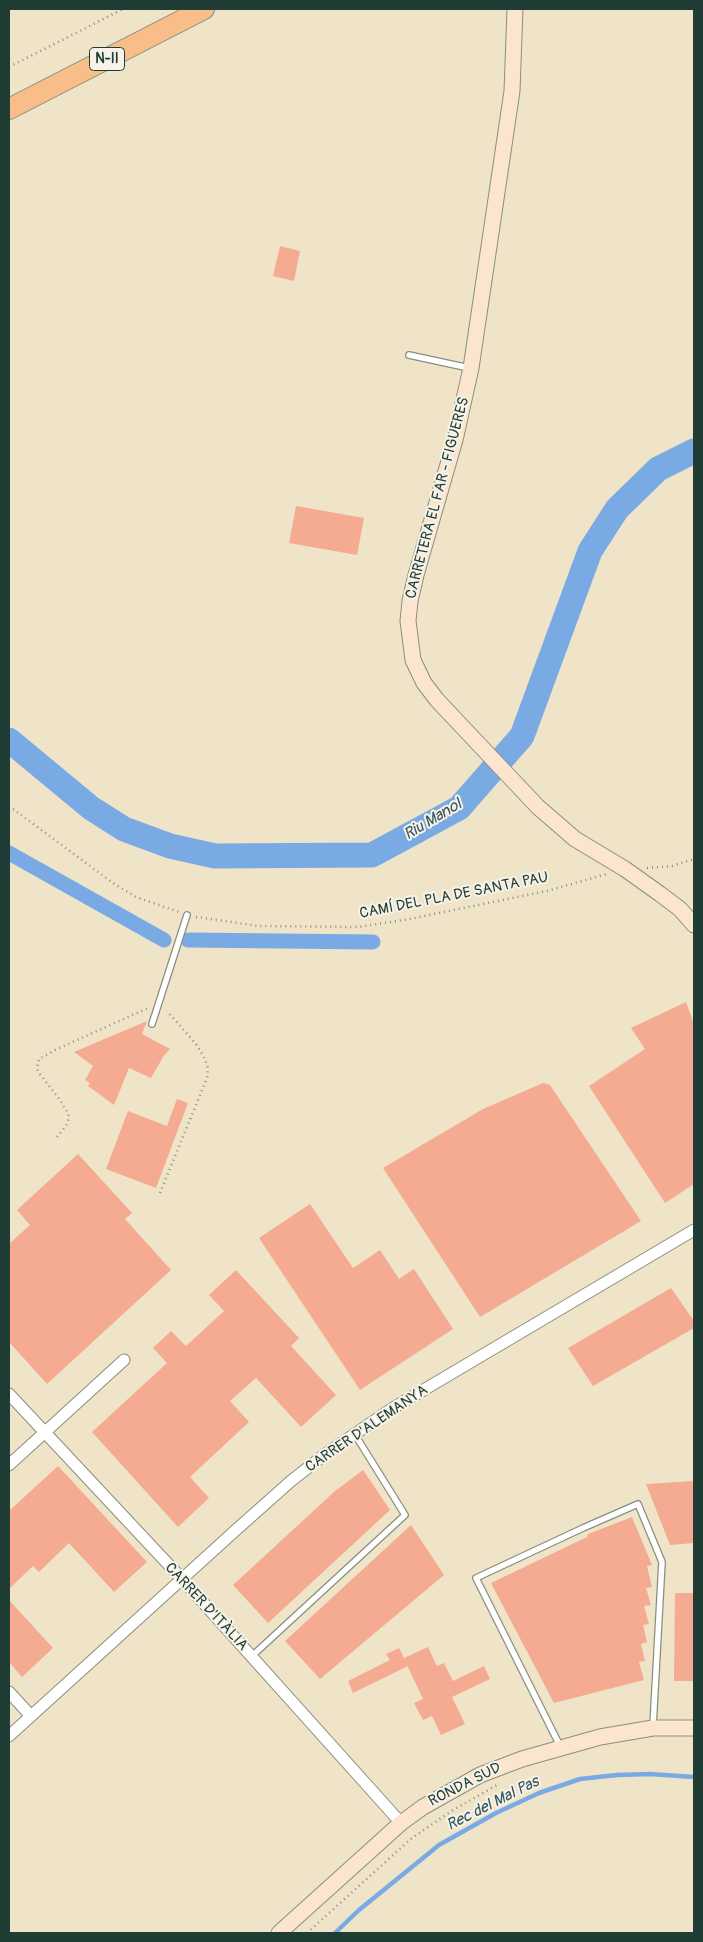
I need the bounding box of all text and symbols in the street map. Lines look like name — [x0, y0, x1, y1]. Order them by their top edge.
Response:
road number: N-II — [90, 48, 124, 70]
street label: CARRETERA EL FAR - FIGUERES — [402, 395, 474, 601]
water label: Riu Manol — [401, 795, 465, 845]
street label: CAMÍ DEL PLA DE SANTA PAU — [358, 869, 550, 923]
street label: CARRER D'ALEMANYA — [302, 1381, 432, 1477]
street label: CARRER D'ITÀLIA — [161, 1559, 251, 1655]
street label: RONDA SUD — [426, 1759, 504, 1811]
water label: Rec del Mal Pas — [444, 1773, 542, 1835]

